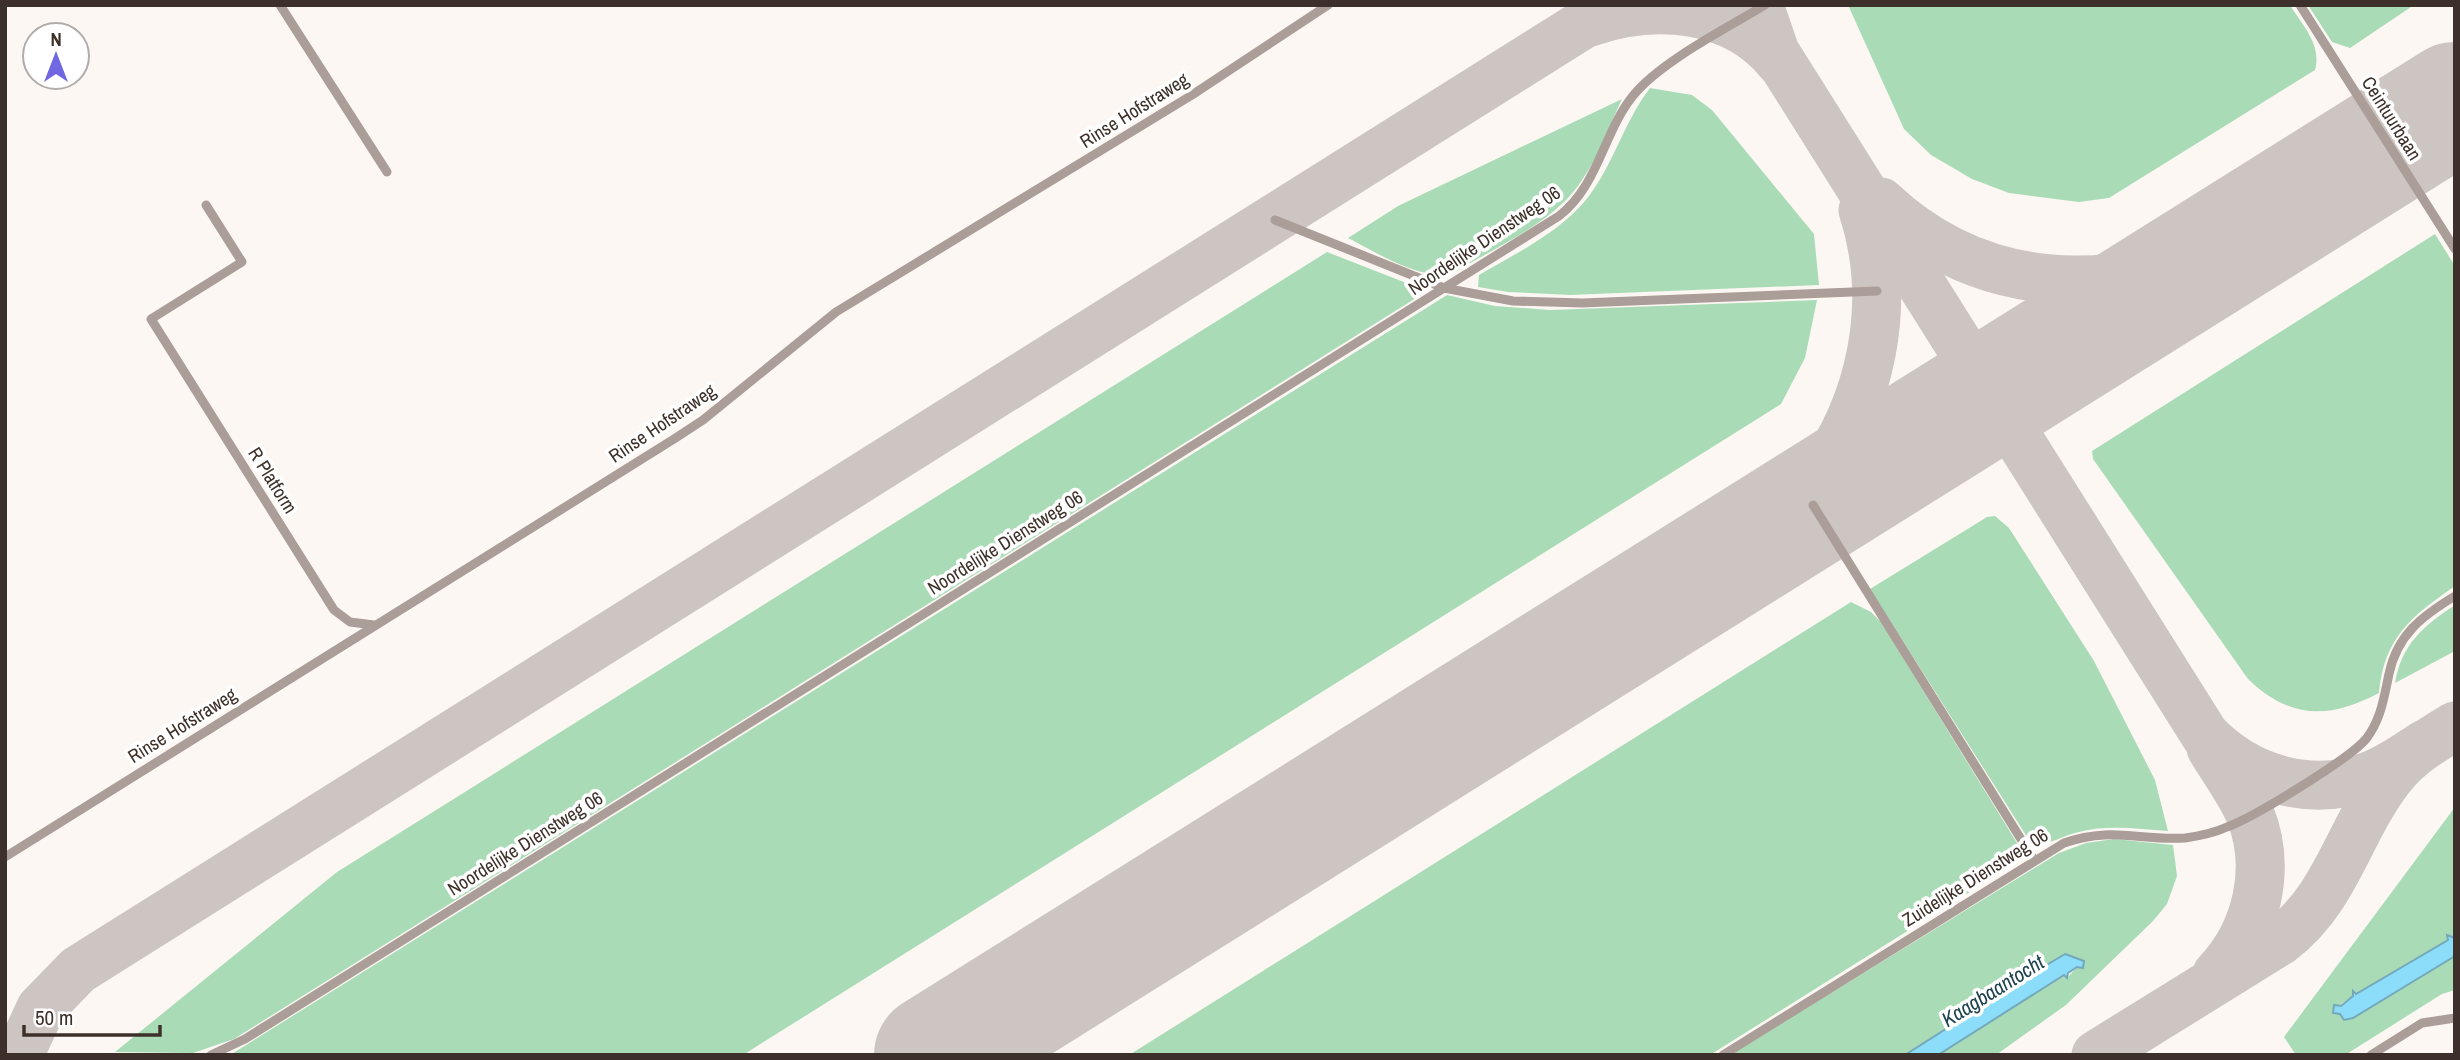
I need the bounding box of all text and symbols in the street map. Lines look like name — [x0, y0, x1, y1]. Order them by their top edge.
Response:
north arrow — [21, 21, 91, 91]
text: N — [50, 26, 62, 52]
street label: Rinse Hofstraweg — [1075, 66, 1194, 154]
street label: Ceintuurbaan — [2356, 71, 2428, 165]
street label: Noordelijke Dienstweg 06 — [1403, 179, 1565, 301]
street label: Rinse Hofstraweg — [603, 377, 721, 468]
street label: R Platform — [242, 442, 304, 518]
street label: Noordelijke Dienstweg 06 — [922, 484, 1088, 600]
street label: Rinse Hofstraweg — [123, 681, 242, 769]
street label: Noordelijke Dienstweg 06 — [442, 785, 608, 901]
street label: Zuidelijke Dienstweg 06 — [1897, 822, 2053, 932]
water label: Kaagbaantocht — [1936, 947, 2051, 1034]
scale bar — [24, 993, 161, 1038]
text: 50 m — [35, 1003, 73, 1032]

